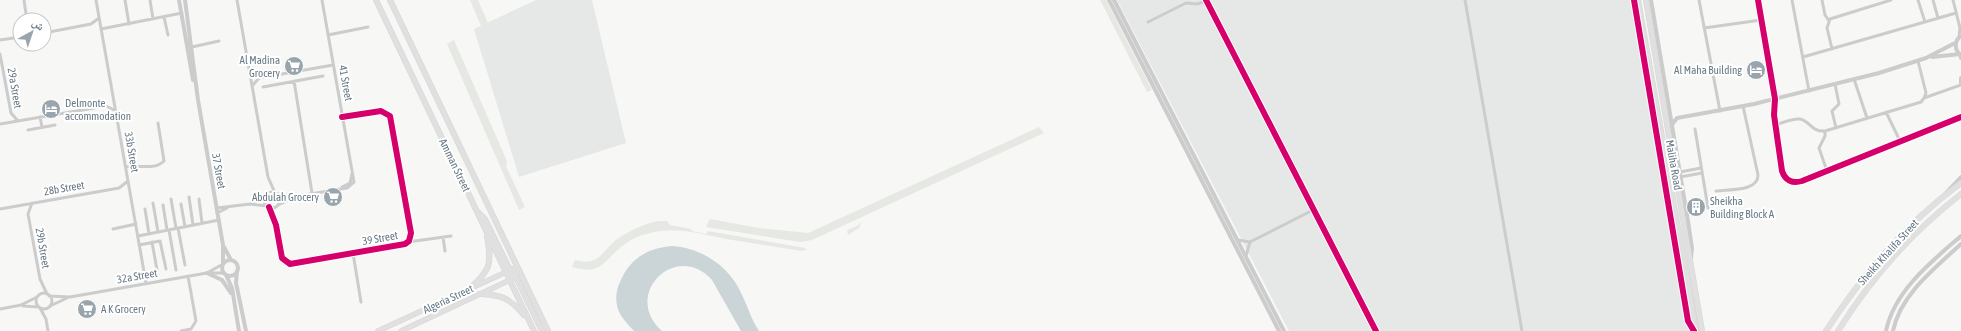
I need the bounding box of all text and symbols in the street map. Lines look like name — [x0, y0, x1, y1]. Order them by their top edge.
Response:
north arrow — [12, 12, 52, 52]
text: ش — [29, 16, 47, 34]
place label: Al Madina Grocery — [240, 54, 280, 79]
supermarket icon: Al Madina Grocery — [283, 55, 305, 77]
hotel icon: Al Maha Building — [1745, 59, 1767, 81]
street label: 41 Street — [337, 64, 355, 102]
place label: Al Maha Building — [1674, 64, 1742, 76]
street label: 29a Street — [6, 67, 24, 109]
place label: Delmonte accommodation — [65, 97, 131, 122]
hotel icon: Delmonte accommodation — [40, 98, 62, 120]
street label: 33b Street — [123, 131, 141, 173]
street label: Amman Street — [437, 137, 473, 193]
street label: Maliha Road — [1664, 139, 1684, 191]
street label: 37 Street — [210, 152, 228, 190]
street label: 28b Street — [43, 179, 85, 197]
supermarket icon: Abdulah Grocery — [322, 186, 344, 208]
place label: Abdulah Grocery — [252, 191, 319, 203]
place label: Sheikha Building Block A — [1710, 195, 1775, 220]
building icon: Sheikha Building Block A — [1685, 196, 1707, 218]
street label: Sheikh Khalifa Street — [1855, 217, 1921, 287]
street label: 29b Street — [34, 227, 52, 269]
street label: 39 Street — [361, 229, 399, 247]
street label: 32a Street — [116, 267, 158, 285]
street label: Algeria Street — [421, 282, 475, 316]
supermarket icon: A K Grocery — [76, 298, 98, 320]
place label: A K Grocery — [101, 303, 146, 315]

